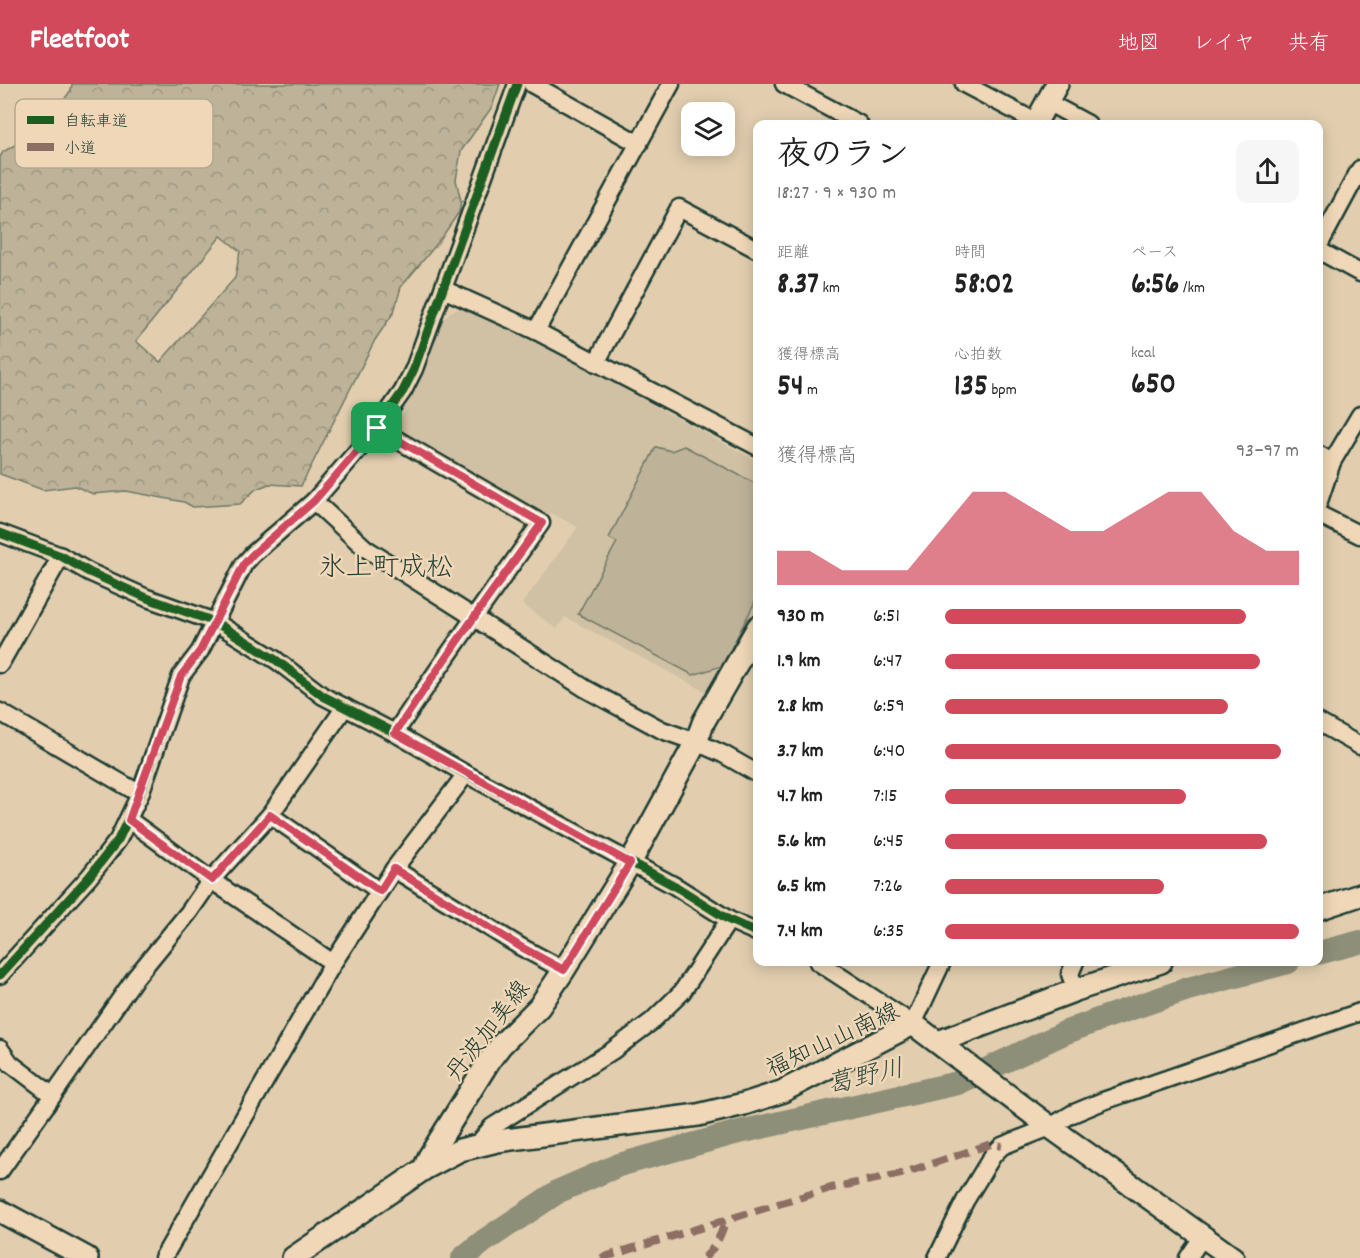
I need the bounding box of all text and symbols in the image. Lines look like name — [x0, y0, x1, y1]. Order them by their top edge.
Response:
text: Fleetfoot — [30, 22, 129, 62]
text: 地図 — [1118, 30, 1160, 60]
text: レイヤ — [1193, 30, 1255, 60]
text: 共有 — [1288, 30, 1330, 60]
legend — [15, 99, 213, 168]
map controls — [681, 102, 735, 156]
button: layers — [681, 102, 735, 156]
text: 自転車道 — [64, 111, 128, 134]
text: 夜のラン — [777, 134, 909, 181]
text: 小道 — [64, 138, 96, 161]
button: share — [1236, 140, 1299, 203]
text: 18:27 · 9 × 930 m — [777, 180, 896, 208]
text: 距離 — [777, 242, 809, 265]
text: 時間 — [954, 242, 986, 265]
text: ペース — [1131, 242, 1178, 265]
text: 8.37 — [777, 265, 819, 308]
text: 58:02 — [954, 265, 1014, 308]
text: 6:56 — [1131, 265, 1179, 308]
text: km — [819, 277, 840, 300]
text: /km — [1179, 277, 1205, 300]
text: kcal — [1131, 342, 1155, 365]
text: 獲得標高 — [777, 344, 841, 367]
text: 心拍数 — [954, 344, 1002, 367]
text: 650 — [1131, 365, 1176, 408]
text: 54 — [777, 367, 803, 410]
text: 135 — [954, 367, 988, 410]
text: m — [803, 379, 818, 402]
text: bpm — [988, 379, 1017, 402]
pin — [351, 402, 402, 453]
icon: arrive — [360, 411, 393, 444]
text: 93–97 m — [1236, 438, 1299, 466]
text: 獲得標高 — [777, 443, 857, 471]
district label: 氷上町成松 — [319, 550, 454, 589]
text: 930 m — [777, 603, 824, 631]
text: 6:51 — [873, 603, 900, 631]
text: 1.9 km — [777, 648, 820, 676]
text: 6:47 — [873, 648, 902, 676]
text: 2.8 km — [777, 693, 824, 721]
text: 6:59 — [873, 693, 905, 721]
text: 3.7 km — [777, 738, 823, 766]
text: 6:40 — [873, 738, 905, 766]
text: 4.7 km — [777, 783, 823, 811]
text: 7:15 — [873, 783, 898, 811]
text: 5.6 km — [777, 828, 826, 856]
text: 6:45 — [873, 828, 904, 856]
text: 6.5 km — [777, 873, 826, 901]
text: 7:26 — [873, 873, 903, 901]
text: 7.4 km — [777, 918, 823, 946]
text: 6:35 — [873, 918, 904, 946]
street label: 丹波加美線 — [439, 974, 540, 1090]
street label: 福知山山南線 — [761, 996, 906, 1088]
water label: 葛野川 — [824, 1052, 908, 1105]

